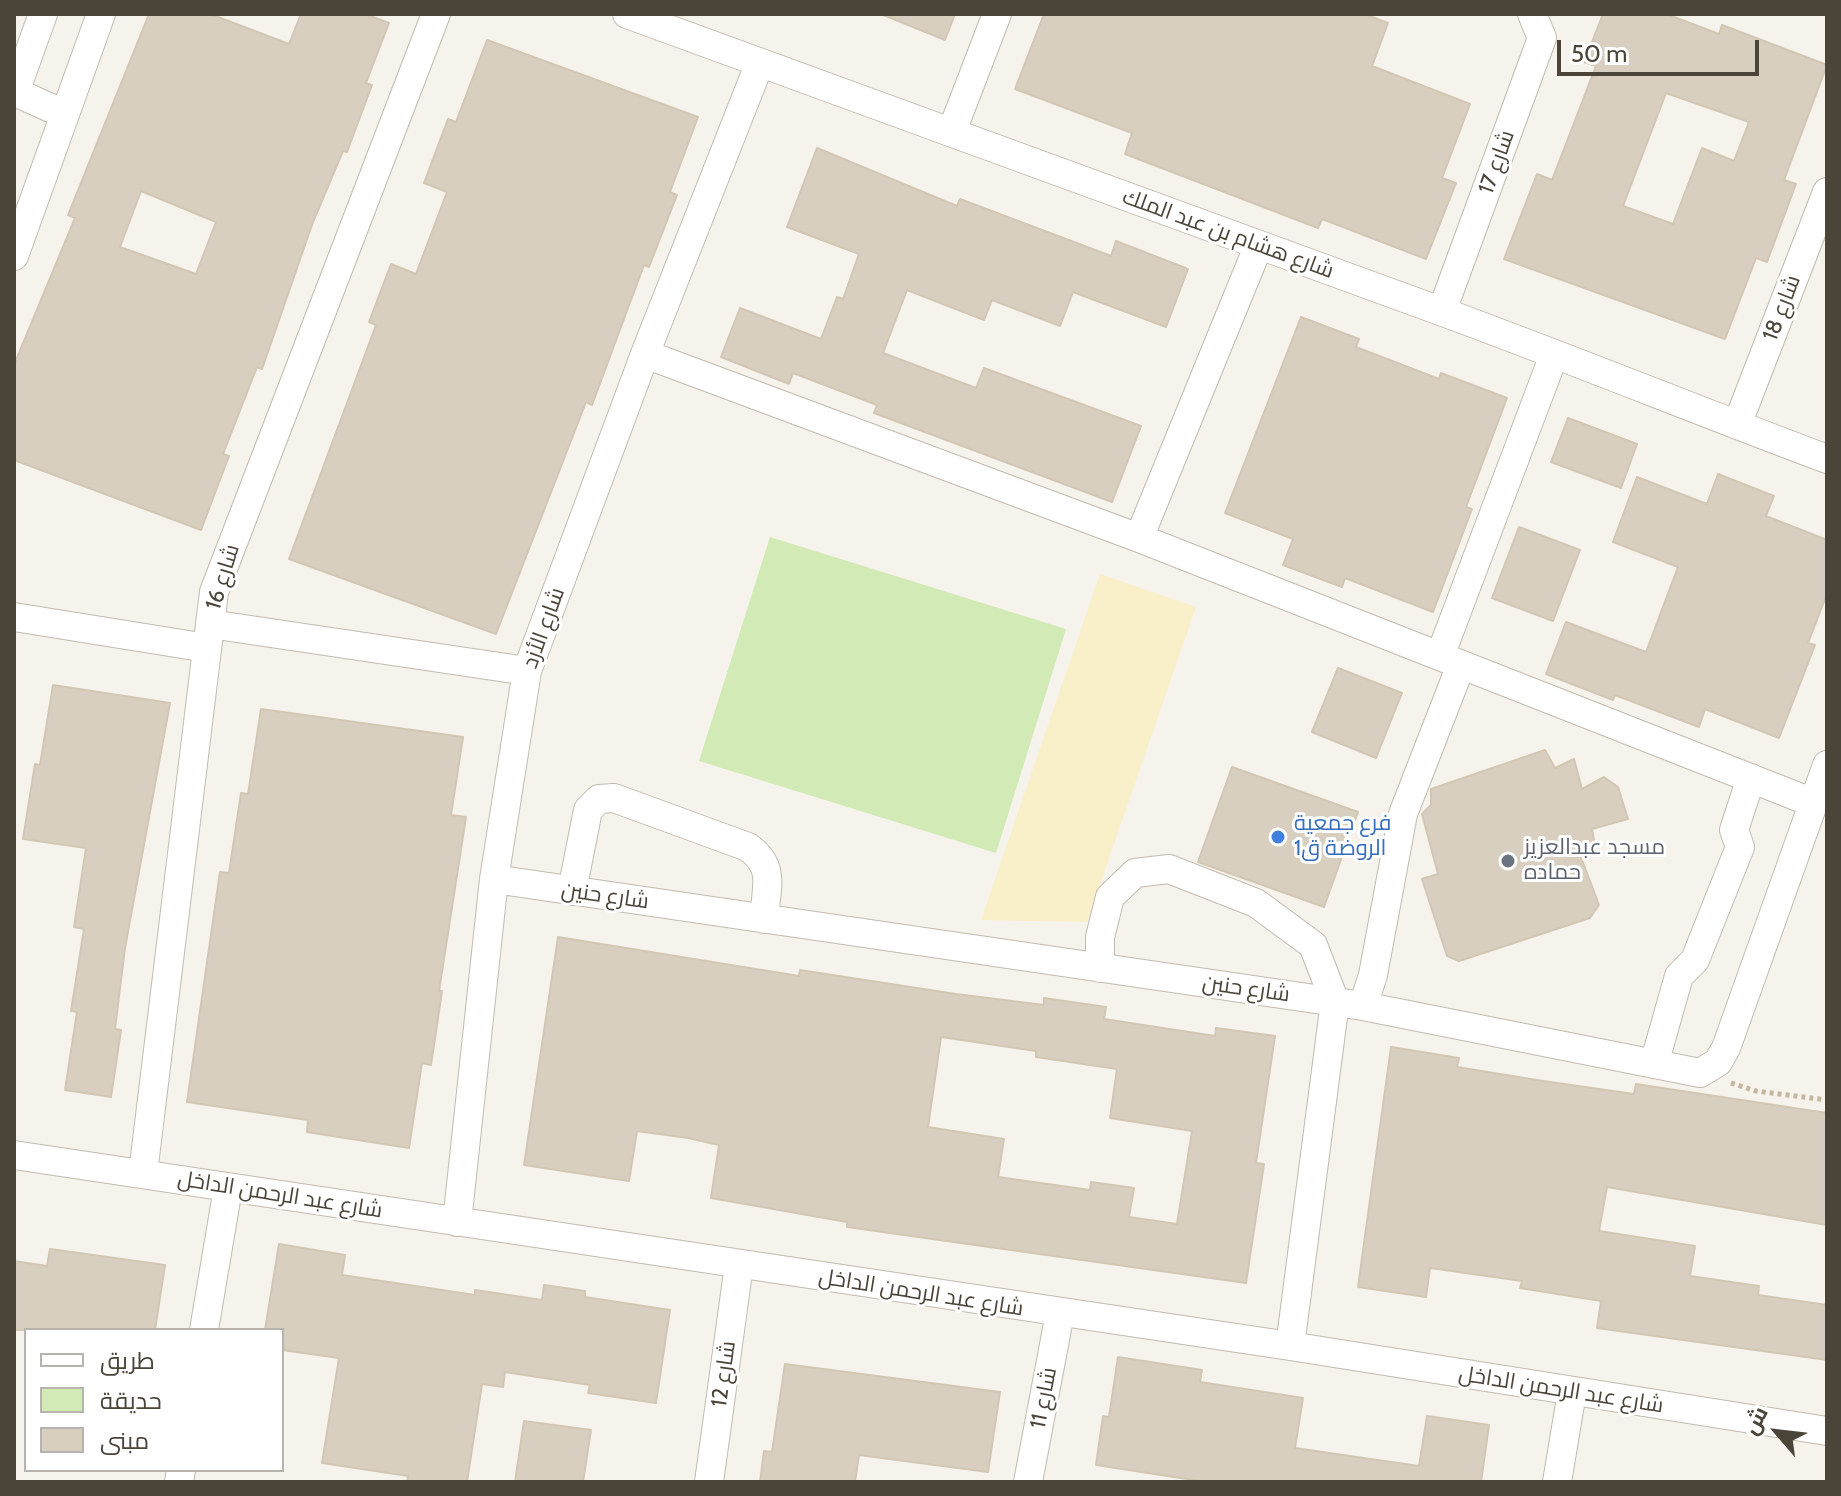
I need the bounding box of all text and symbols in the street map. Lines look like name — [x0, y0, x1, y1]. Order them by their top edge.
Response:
scale bar — [1561, 24, 1763, 74]
text: 50 m — [1571, 39, 1627, 68]
street label: شارع 17 — [1473, 127, 1521, 197]
street label: شارع هشام بن عبد الملك — [1119, 183, 1337, 285]
street label: شارع 18 — [1757, 271, 1807, 345]
street label: شارع 16 — [201, 541, 245, 613]
street label: شارع الأزد — [517, 584, 571, 672]
place label: فرع جمعية الروضة ق1 — [1294, 811, 1391, 862]
marker: فرع جمعية الروضة ق1 — [1269, 828, 1287, 846]
place label: مسجد عبدالعزيز حماده — [1524, 835, 1665, 886]
marker: مسجد عبدالعزيز حماده — [1499, 852, 1517, 870]
street label: شارع حنين — [560, 877, 650, 915]
street label: شارع حنين — [1201, 970, 1291, 1008]
street label: شارع عبد الرحمن الداخل — [176, 1166, 384, 1224]
street label: شارع عبد الرحمن الداخل — [817, 1264, 1025, 1322]
legend — [24, 1328, 284, 1472]
street label: شارع 12 — [706, 1339, 742, 1409]
text: طريق — [100, 1346, 155, 1375]
street label: شارع عبد الرحمن الداخل — [1457, 1361, 1665, 1419]
street label: شارع 11 — [1025, 1365, 1063, 1431]
text: حديقة — [100, 1386, 162, 1415]
north arrow — [1737, 1392, 1817, 1472]
text: ش — [1737, 1402, 1774, 1439]
text: مبنى — [100, 1426, 149, 1455]

